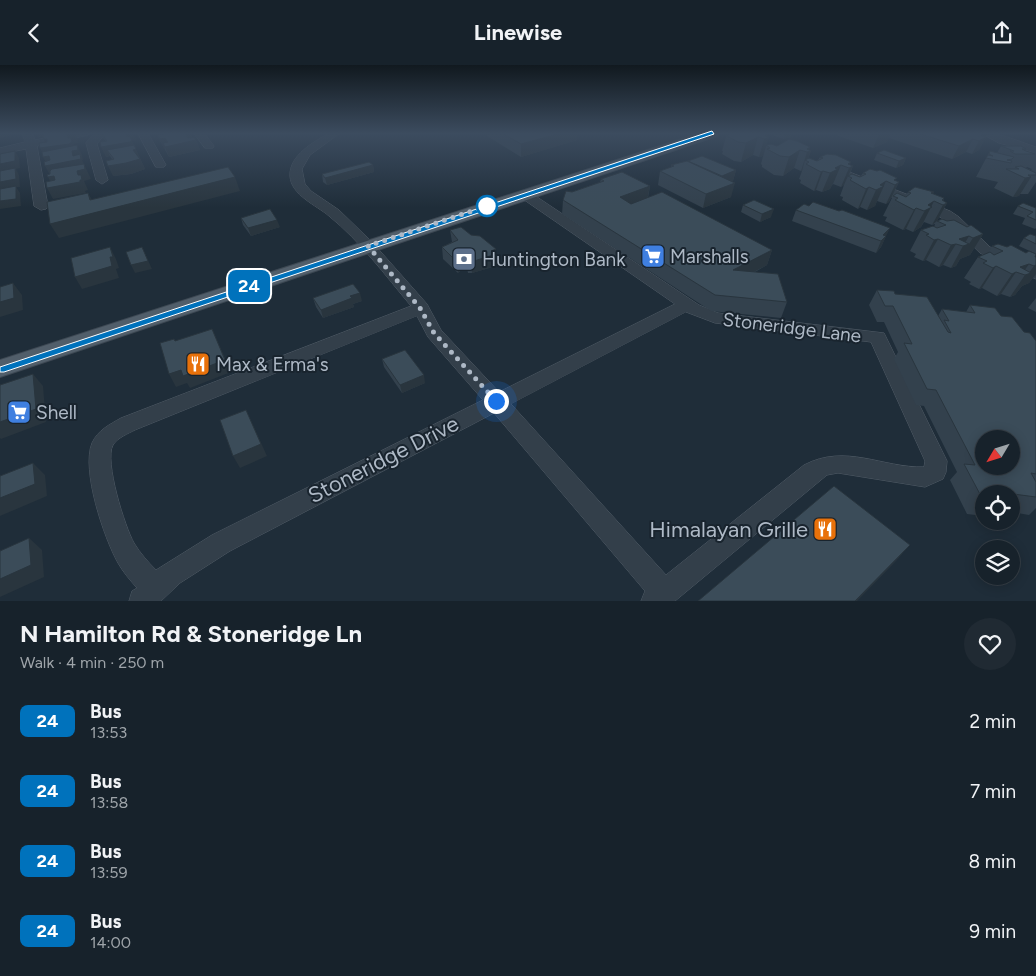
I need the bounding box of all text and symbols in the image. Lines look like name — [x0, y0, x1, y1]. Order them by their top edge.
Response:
icon: back — [20, 19, 48, 47]
text: Linewise — [474, 19, 562, 46]
icon: share — [988, 19, 1016, 47]
unlabelled marker — [476, 195, 498, 217]
supermarket icon: Marshalls — [640, 243, 666, 269]
place label: Marshalls — [670, 245, 749, 268]
bank icon: Huntington Bank — [451, 246, 477, 272]
place label: Huntington Bank — [482, 248, 626, 271]
line badge: 24 — [226, 270, 272, 302]
text: 24 — [238, 275, 260, 297]
street label: Stoneridge Lane — [721, 308, 863, 347]
restaurant icon: Max & Erma's — [185, 351, 211, 377]
place label: Max & Erma's — [216, 353, 329, 376]
your location — [484, 389, 509, 414]
supermarket icon: Shell — [6, 399, 32, 425]
place label: Shell — [36, 401, 77, 424]
street label: Stoneridge Drive — [303, 410, 463, 509]
north arrow — [975, 430, 1020, 475]
map controls — [975, 430, 1020, 585]
button: locate — [975, 485, 1020, 530]
place label: Himalayan Grille — [649, 516, 808, 543]
restaurant icon: Himalayan Grille — [812, 516, 838, 542]
button: layers — [975, 540, 1020, 585]
button: heart — [964, 618, 1016, 670]
text: N Hamilton Rd & Stoneridge Ln — [20, 619, 362, 648]
text: Walk · 4 min · 250 m — [20, 653, 164, 672]
text: Bus — [90, 700, 121, 723]
text: 24 — [37, 710, 58, 732]
text: 2 min — [970, 710, 1016, 733]
text: 13:53 — [90, 723, 127, 742]
text: Bus — [90, 770, 121, 793]
text: 24 — [37, 780, 58, 802]
text: 7 min — [970, 780, 1016, 803]
text: 13:58 — [90, 793, 128, 812]
text: Bus — [90, 840, 121, 863]
text: 24 — [37, 850, 58, 872]
text: 8 min — [968, 850, 1016, 873]
text: 13:59 — [90, 863, 128, 882]
text: Bus — [90, 910, 121, 933]
text: 24 — [37, 920, 58, 942]
text: 9 min — [969, 920, 1016, 943]
text: 14:00 — [90, 933, 131, 952]

